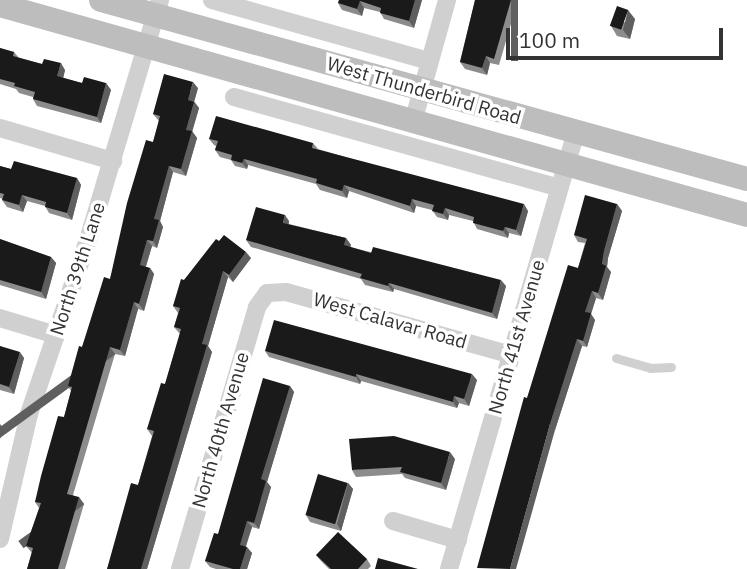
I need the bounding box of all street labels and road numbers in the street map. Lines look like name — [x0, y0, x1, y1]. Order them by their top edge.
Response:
street label: West Thunderbird Road — [324, 52, 524, 130]
street label: North 39th Lane — [46, 200, 110, 338]
street label: North 41st Avenue — [484, 257, 550, 417]
street label: West Calavar Road — [310, 288, 470, 354]
street label: North 40th Avenue — [188, 349, 254, 511]

